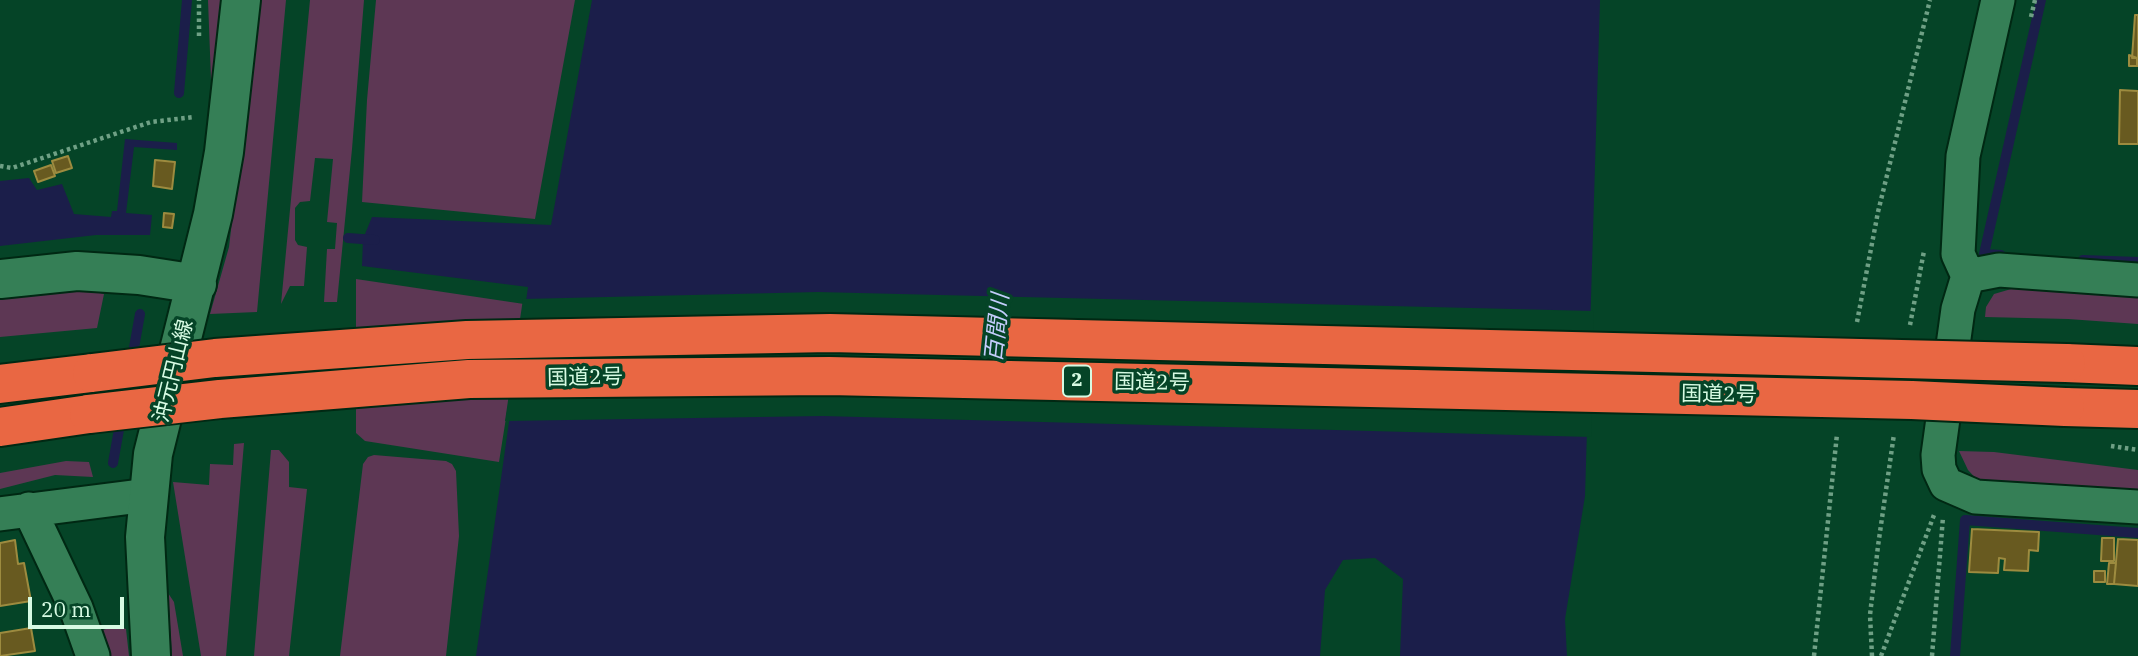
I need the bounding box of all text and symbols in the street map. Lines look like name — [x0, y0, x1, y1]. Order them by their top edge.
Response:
water label: 百間川 — [981, 292, 1015, 364]
street label: 沖元円山線 — [149, 317, 199, 425]
street label: 国道2号 — [547, 365, 623, 391]
road number: 2 — [1063, 366, 1091, 396]
street label: 国道2号 — [1114, 370, 1190, 396]
street label: 国道2号 — [1681, 382, 1757, 408]
scale bar — [32, 582, 128, 626]
text: 20 m — [41, 595, 91, 623]

